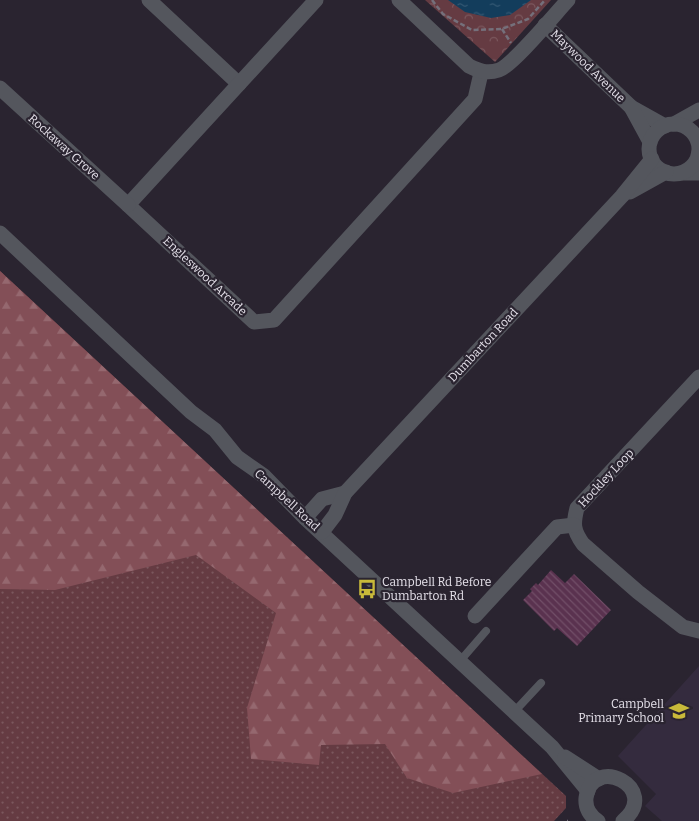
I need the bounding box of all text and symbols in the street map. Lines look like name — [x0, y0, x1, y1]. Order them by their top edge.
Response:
street label: Maywood Avenue — [548, 27, 628, 105]
street label: Rockaway Grove — [26, 111, 102, 183]
street label: Engleswood Arcade — [160, 234, 250, 318]
street label: Dumbarton Road — [445, 305, 521, 385]
street label: Hockley Loop — [575, 446, 637, 510]
street label: Campbell Road — [252, 466, 322, 534]
place label: Campbell Rd Before Dumbarton Rd — [382, 575, 491, 603]
bus stop icon: Campbell Rd Before Dumbarton Rd — [356, 578, 378, 600]
place label: Campbell Primary School — [578, 697, 665, 725]
school or university icon: Campbell Primary School — [668, 700, 690, 722]

